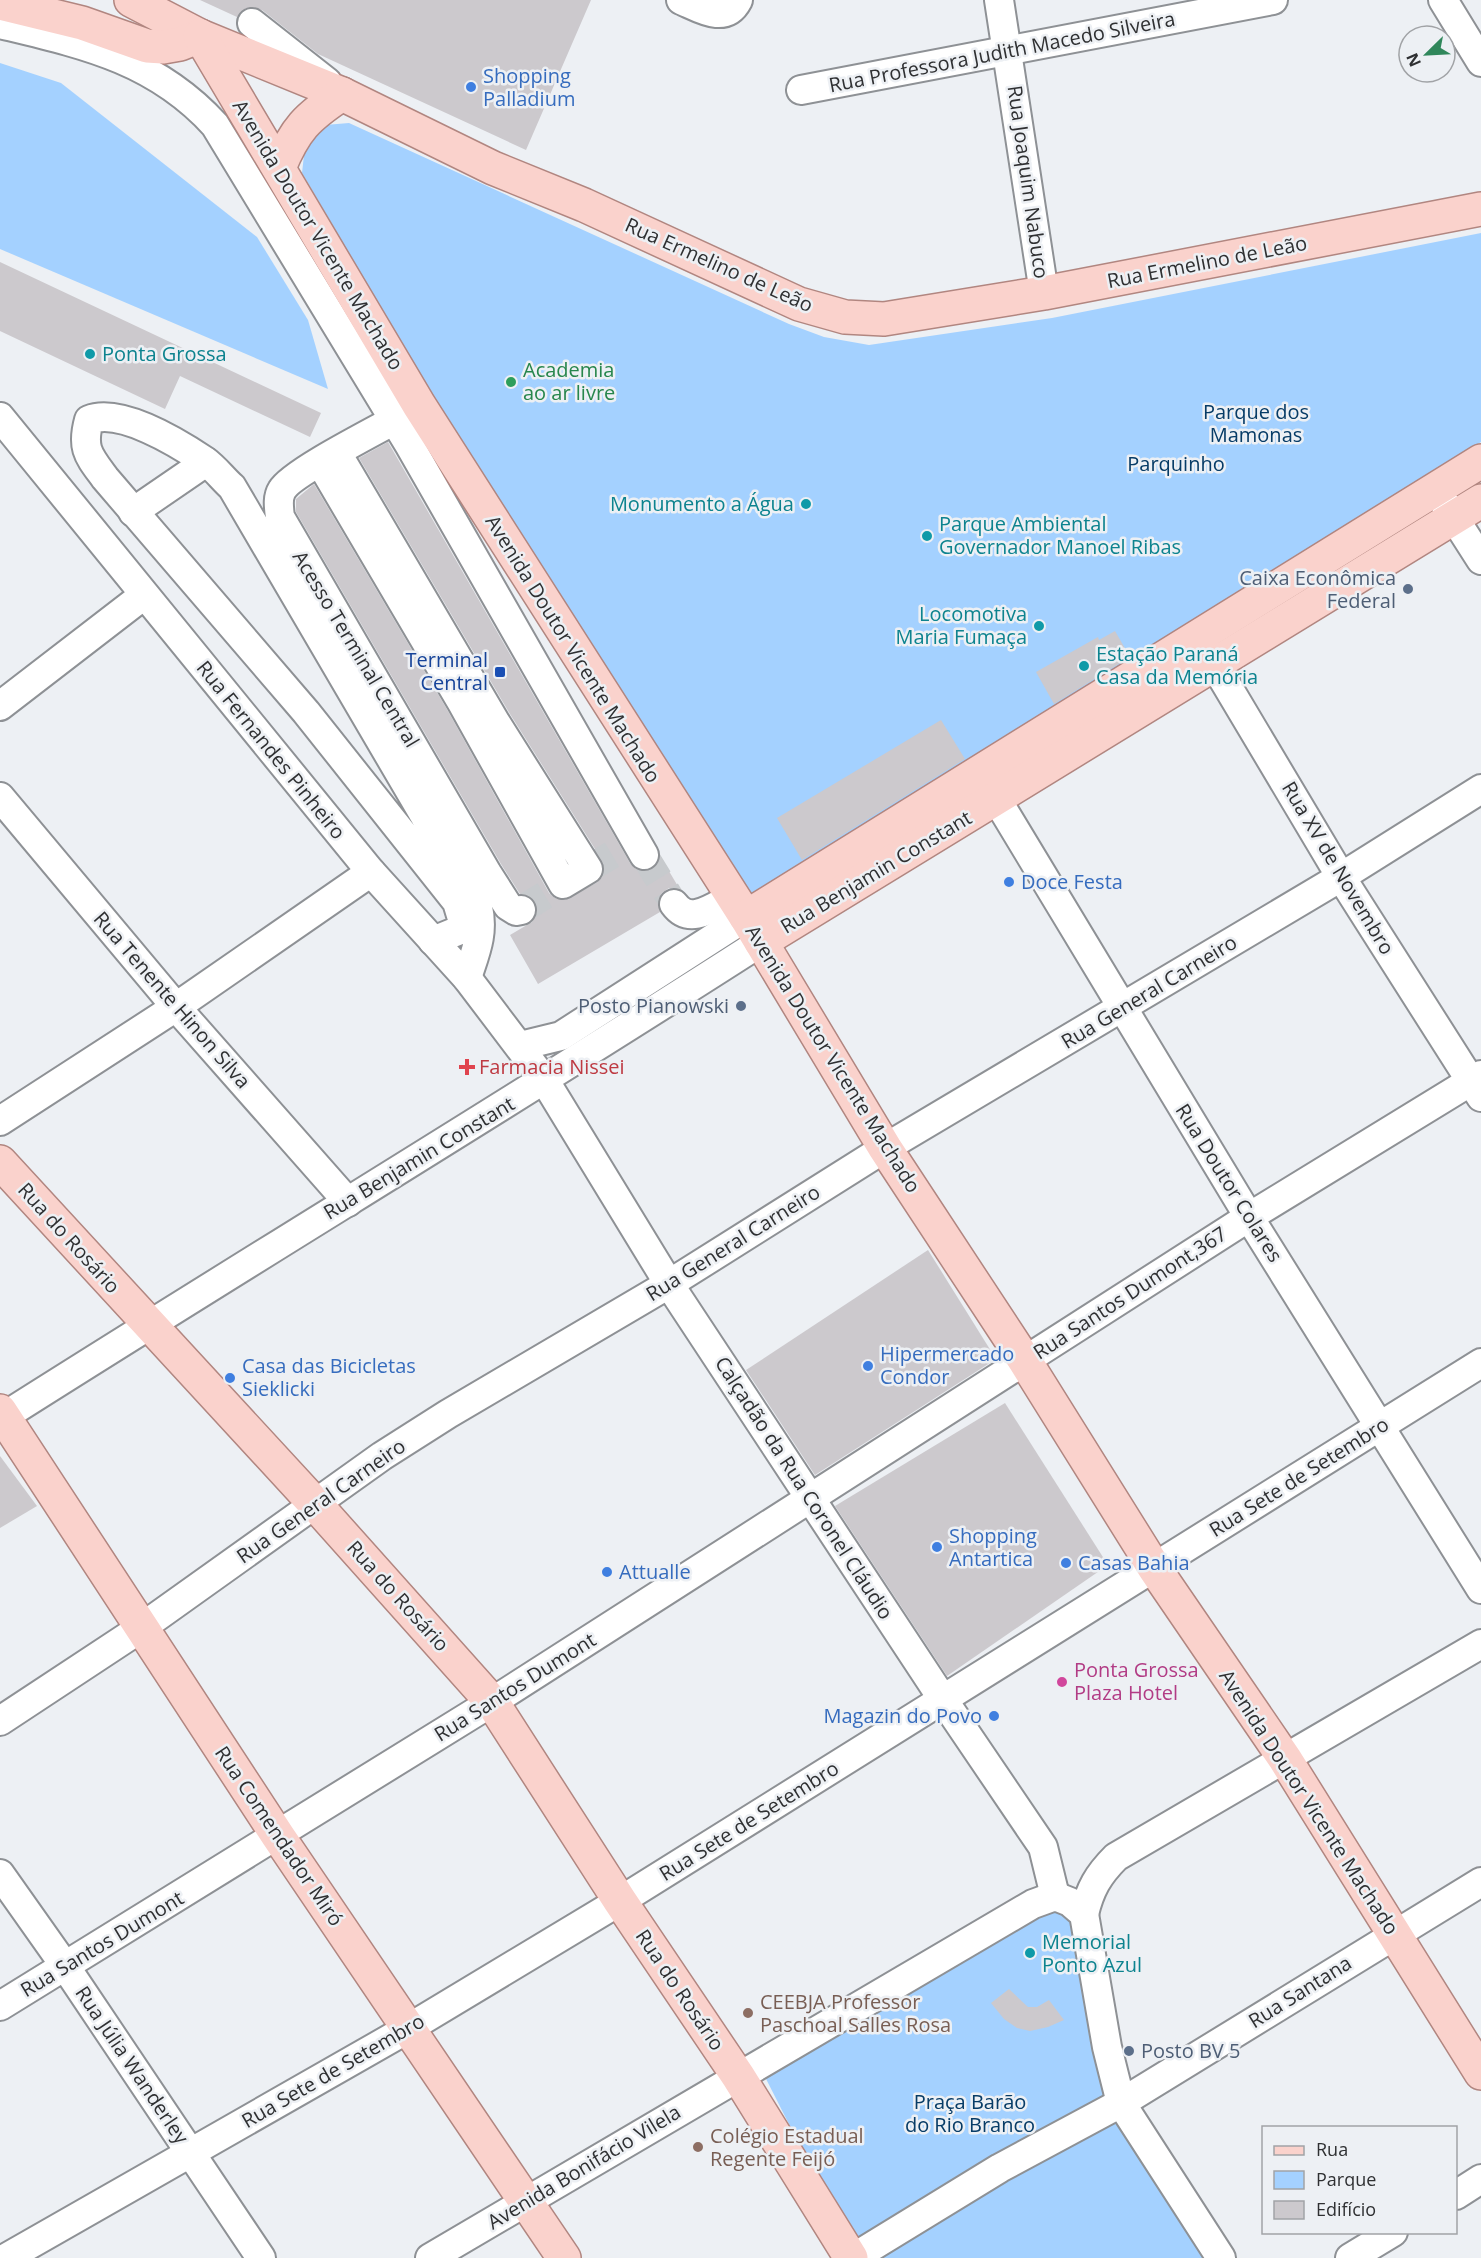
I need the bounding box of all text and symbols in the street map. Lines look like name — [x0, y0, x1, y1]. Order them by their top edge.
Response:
street label: Rua Professora Judith Macedo Silveira — [826, 5, 1177, 98]
north arrow — [1397, 24, 1457, 84]
text: N — [1401, 50, 1426, 71]
place label: Shopping Palladium — [483, 62, 575, 112]
marker: Shopping Palladium — [464, 80, 478, 94]
street label: Rua Joaquim Nabuco — [1002, 84, 1055, 280]
street label: Avenida Doutor Vicente Machado — [227, 94, 410, 375]
street label: Rua Ermelino de Leão — [621, 211, 817, 318]
street label: Rua Ermelino de Leão — [1105, 229, 1309, 294]
place label: Ponta Grossa — [102, 340, 227, 367]
marker: Ponta Grossa — [83, 347, 97, 361]
place label: Academia ao ar livre — [523, 356, 615, 406]
marker: Academia ao ar livre — [504, 375, 518, 389]
park label: Parque dos Mamonas — [1203, 398, 1309, 448]
park label: Parquinho — [1127, 450, 1225, 477]
place label: Monumento a Água — [610, 490, 794, 517]
marker: Monumento a Água — [799, 497, 813, 511]
street label: Avenida Doutor Vicente Machado — [480, 510, 667, 788]
place label: Parque Ambiental Governador Manoel Ribas — [939, 510, 1181, 560]
marker: Parque Ambiental Governador Manoel Ribas — [920, 529, 934, 543]
street label: Acesso Terminal Central — [287, 545, 426, 752]
place label: Caixa Econômica Federal — [1239, 564, 1396, 614]
marker: Caixa Econômica Federal — [1401, 582, 1415, 596]
place label: Locomotiva Maria Fumaça — [895, 600, 1027, 650]
marker: Locomotiva Maria Fumaça — [1032, 619, 1046, 633]
place label: Estação Paraná Casa da Memória — [1096, 640, 1258, 690]
place label: Terminal Central — [406, 646, 488, 696]
street label: Rua Fernandes Pinheiro — [191, 655, 352, 845]
marker: Estação Paraná Casa da Memória — [1077, 659, 1091, 673]
marker: Terminal Central — [493, 665, 507, 679]
street label: Rua XV de Novembro — [1276, 776, 1401, 959]
street label: Rua Benjamin Constant — [775, 804, 976, 939]
place label: Doce Festa — [1021, 868, 1123, 895]
marker: Doce Festa — [1002, 875, 1016, 889]
street label: Rua Tenente Hinon Silva — [88, 905, 257, 1094]
street label: Avenida Doutor Vicente Machado — [740, 920, 927, 1198]
street label: Rua General Carneiro — [1056, 928, 1242, 1055]
place label: Posto Pianowski — [578, 992, 729, 1019]
marker: Posto Pianowski — [734, 999, 748, 1013]
place label: Farmacia Nissei — [479, 1053, 625, 1080]
marker: Farmacia Nissei — [460, 1060, 474, 1074]
street label: Rua Benjamin Constant — [318, 1090, 519, 1225]
street label: Rua Doutor Colares — [1170, 1098, 1289, 1267]
street label: Rua do Rosário — [12, 1176, 126, 1299]
street label: Rua General Carneiro — [641, 1178, 825, 1307]
street label: Rua Santos Dumont,367 — [1028, 1220, 1232, 1365]
place label: Hipermercado Condor — [880, 1340, 1014, 1390]
street label: Calçadão da Rua Coronel Cláudio — [709, 1351, 900, 1624]
place label: Casa das Bicicletas Sieklicki — [242, 1352, 416, 1402]
marker: Hipermercado Condor — [861, 1359, 875, 1373]
marker: Casa das Bicicletas Sieklicki — [223, 1371, 237, 1385]
street label: Rua Sete de Setembro — [1204, 1410, 1394, 1543]
street label: Rua General Carneiro — [231, 1432, 411, 1569]
place label: Shopping Antartica — [949, 1522, 1037, 1572]
street label: Rua do Rosário — [341, 1534, 455, 1657]
marker: Shopping Antartica — [930, 1540, 944, 1554]
place label: Casas Bahia — [1078, 1549, 1190, 1576]
marker: Casas Bahia — [1059, 1556, 1073, 1570]
place label: Attualle — [619, 1558, 691, 1585]
marker: Attualle — [600, 1565, 614, 1579]
street label: Rua Santos Dumont — [429, 1626, 601, 1747]
place label: Ponta Grossa Plaza Hotel — [1074, 1656, 1199, 1706]
street label: Avenida Doutor Vicente Machado — [1213, 1664, 1405, 1939]
marker: Ponta Grossa Plaza Hotel — [1055, 1675, 1069, 1689]
place label: Magazin do Povo — [823, 1702, 982, 1729]
marker: Magazin do Povo — [987, 1709, 1001, 1723]
street label: Rua Comendador Miró — [209, 1740, 350, 1931]
street label: Rua Sete de Setembro — [654, 1754, 844, 1887]
street label: Rua Santos Dumont — [15, 1884, 188, 2003]
street label: Rua do Rosário — [630, 1924, 731, 2056]
place label: Memorial Ponto Azul — [1042, 1928, 1142, 1978]
marker: Memorial Ponto Azul — [1023, 1946, 1037, 1960]
street label: Rua Santana — [1243, 1949, 1356, 2034]
street label: Rua Júlia Wanderley — [70, 1981, 196, 2150]
place label: CEEBJA Professor Paschoal Salles Rosa — [760, 1988, 951, 2038]
marker: CEEBJA Professor Paschoal Salles Rosa — [741, 2006, 755, 2020]
street label: Rua Sete de Setembro — [236, 2007, 429, 2134]
place label: Posto BV 5 — [1141, 2037, 1240, 2064]
marker: Posto BV 5 — [1122, 2044, 1136, 2058]
park label: Praça Barão do Rio Branco — [905, 2088, 1035, 2138]
street label: Avenida Bonifácio Vilela — [482, 2098, 685, 2235]
place label: Colégio Estadual Regente Feijó — [710, 2122, 864, 2172]
legend — [1262, 2126, 1457, 2234]
text: Rua — [1316, 2137, 1348, 2161]
marker: Colégio Estadual Regente Feijó — [691, 2140, 705, 2154]
text: Parque — [1316, 2167, 1376, 2191]
text: Edifício — [1316, 2197, 1376, 2221]

